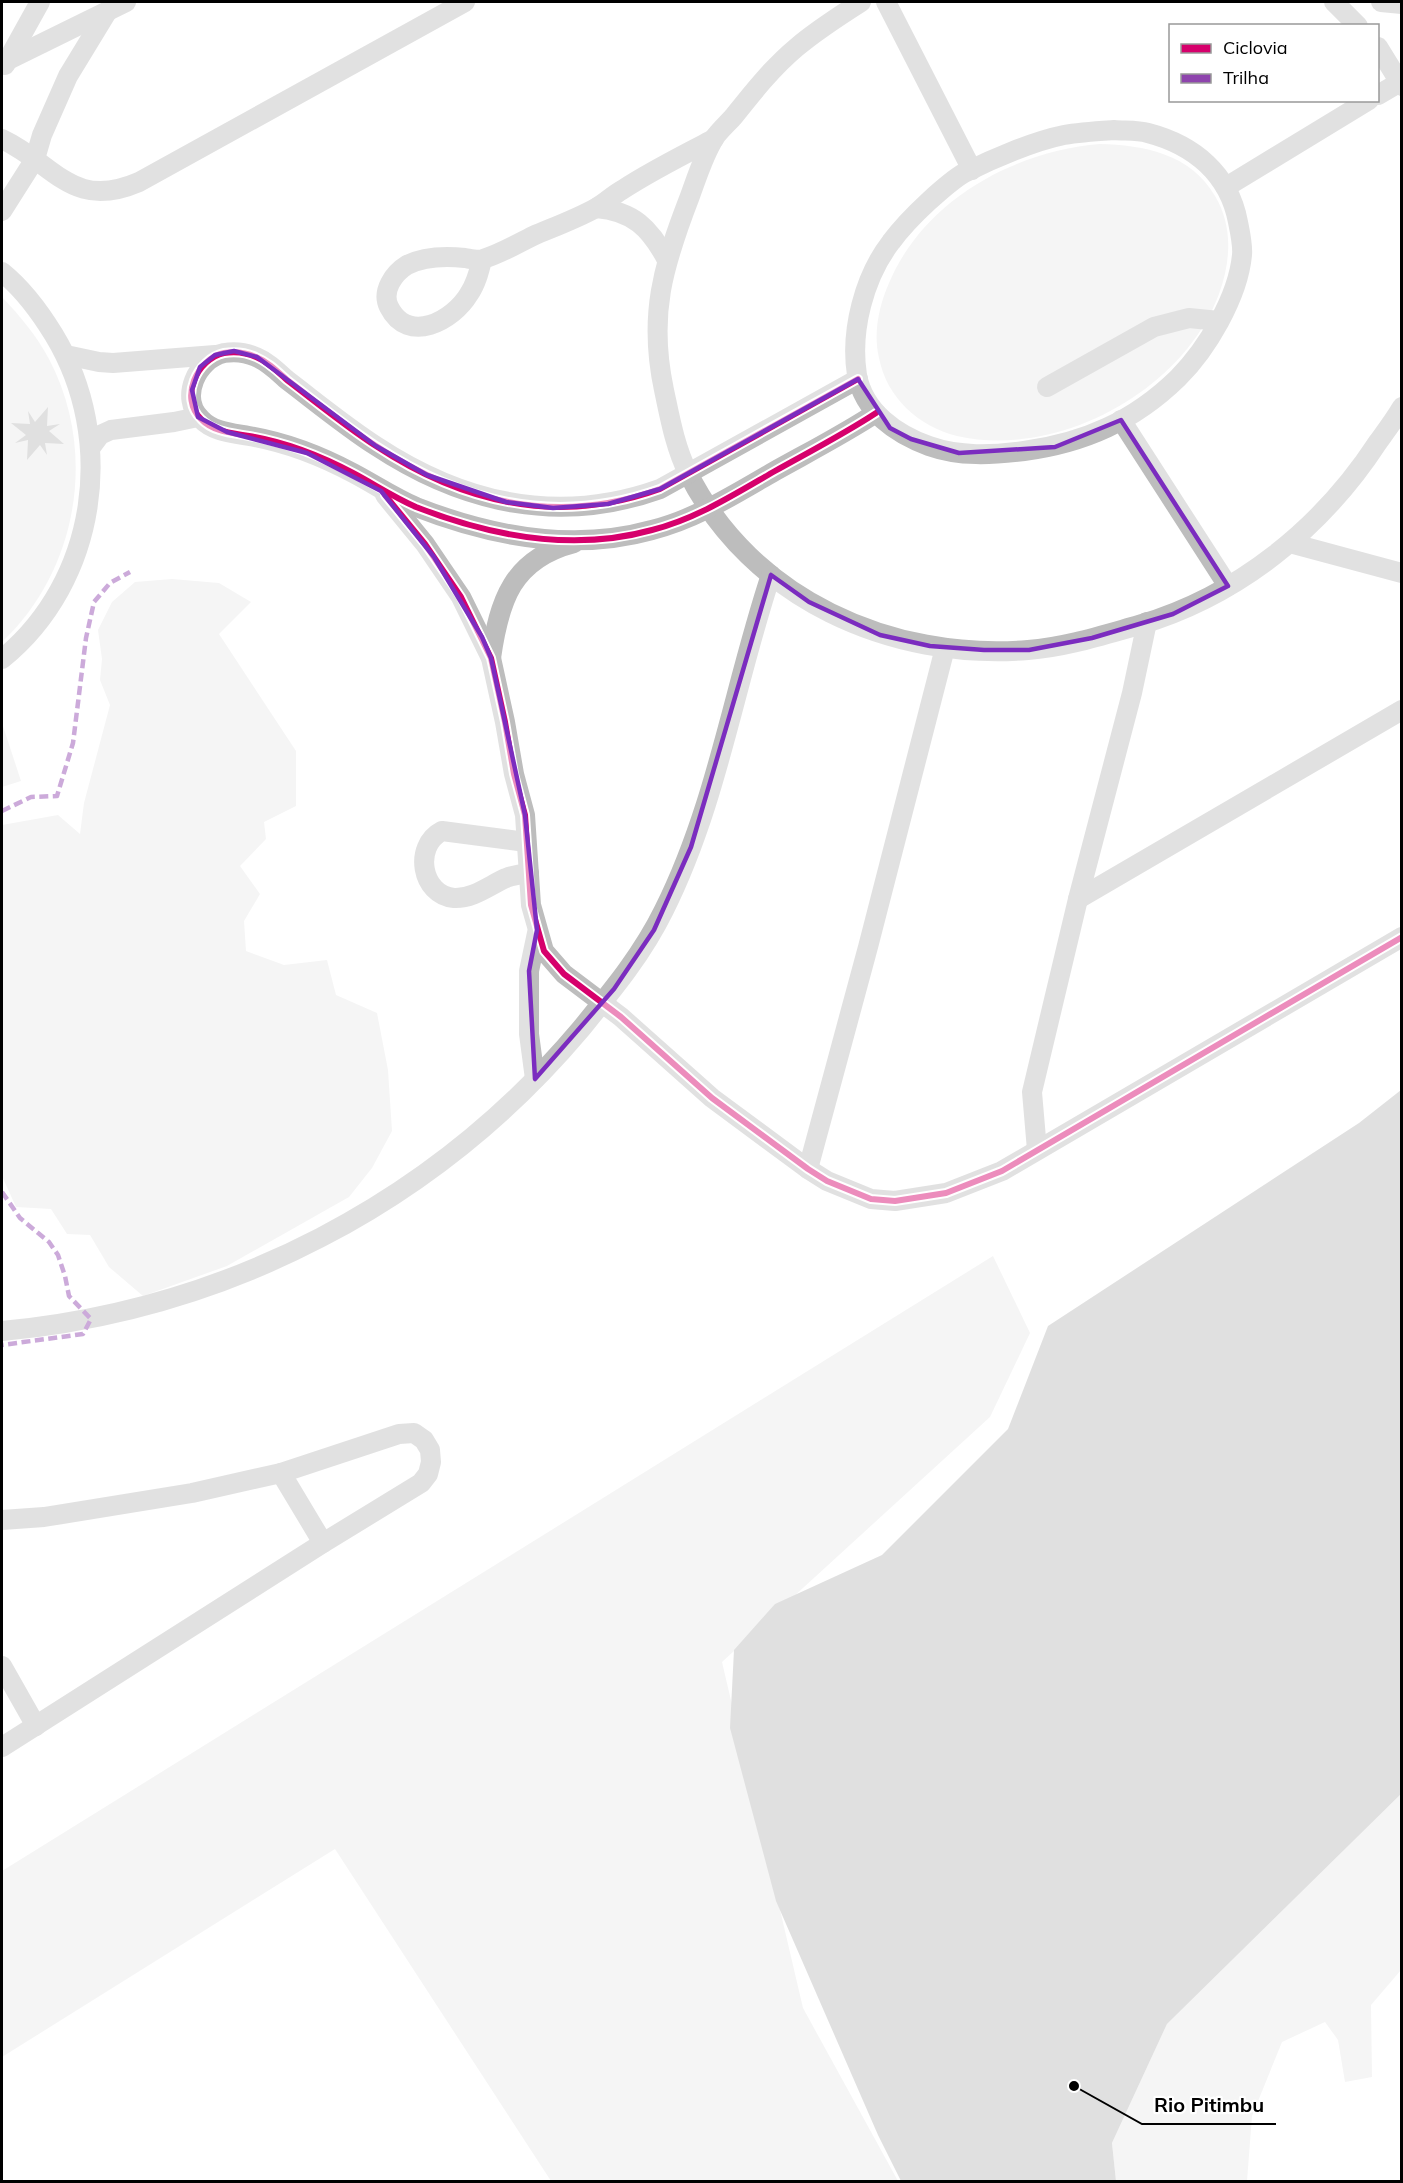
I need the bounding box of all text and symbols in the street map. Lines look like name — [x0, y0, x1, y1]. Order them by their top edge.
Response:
legend — [1169, 24, 1379, 102]
text: Ciclovia — [1223, 36, 1288, 59]
text: Trilha — [1223, 66, 1269, 89]
callout: Rio Pitimbu — [1142, 2086, 1276, 2124]
text: Rio Pitimbu — [1154, 2092, 1264, 2117]

